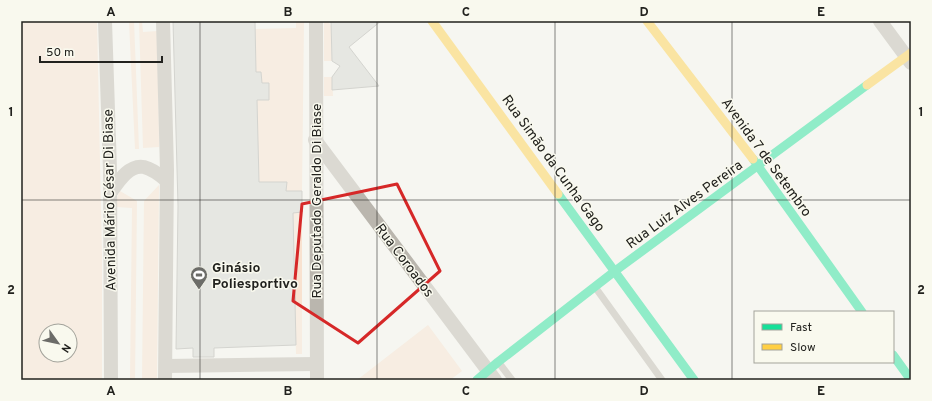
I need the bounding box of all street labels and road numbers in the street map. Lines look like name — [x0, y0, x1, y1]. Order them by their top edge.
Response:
street label: Rua Simão da Cunha Gago — [497, 92, 608, 236]
street label: Avenida 7 de Setembro — [717, 95, 815, 221]
street label: Rua Deputado Geraldo Di Biase — [309, 103, 326, 299]
street label: Avenida Mário César Di Biase — [100, 109, 121, 291]
street label: Rua Luiz Alves Pereira — [623, 157, 746, 253]
street label: Rua Coroados — [371, 221, 437, 301]

